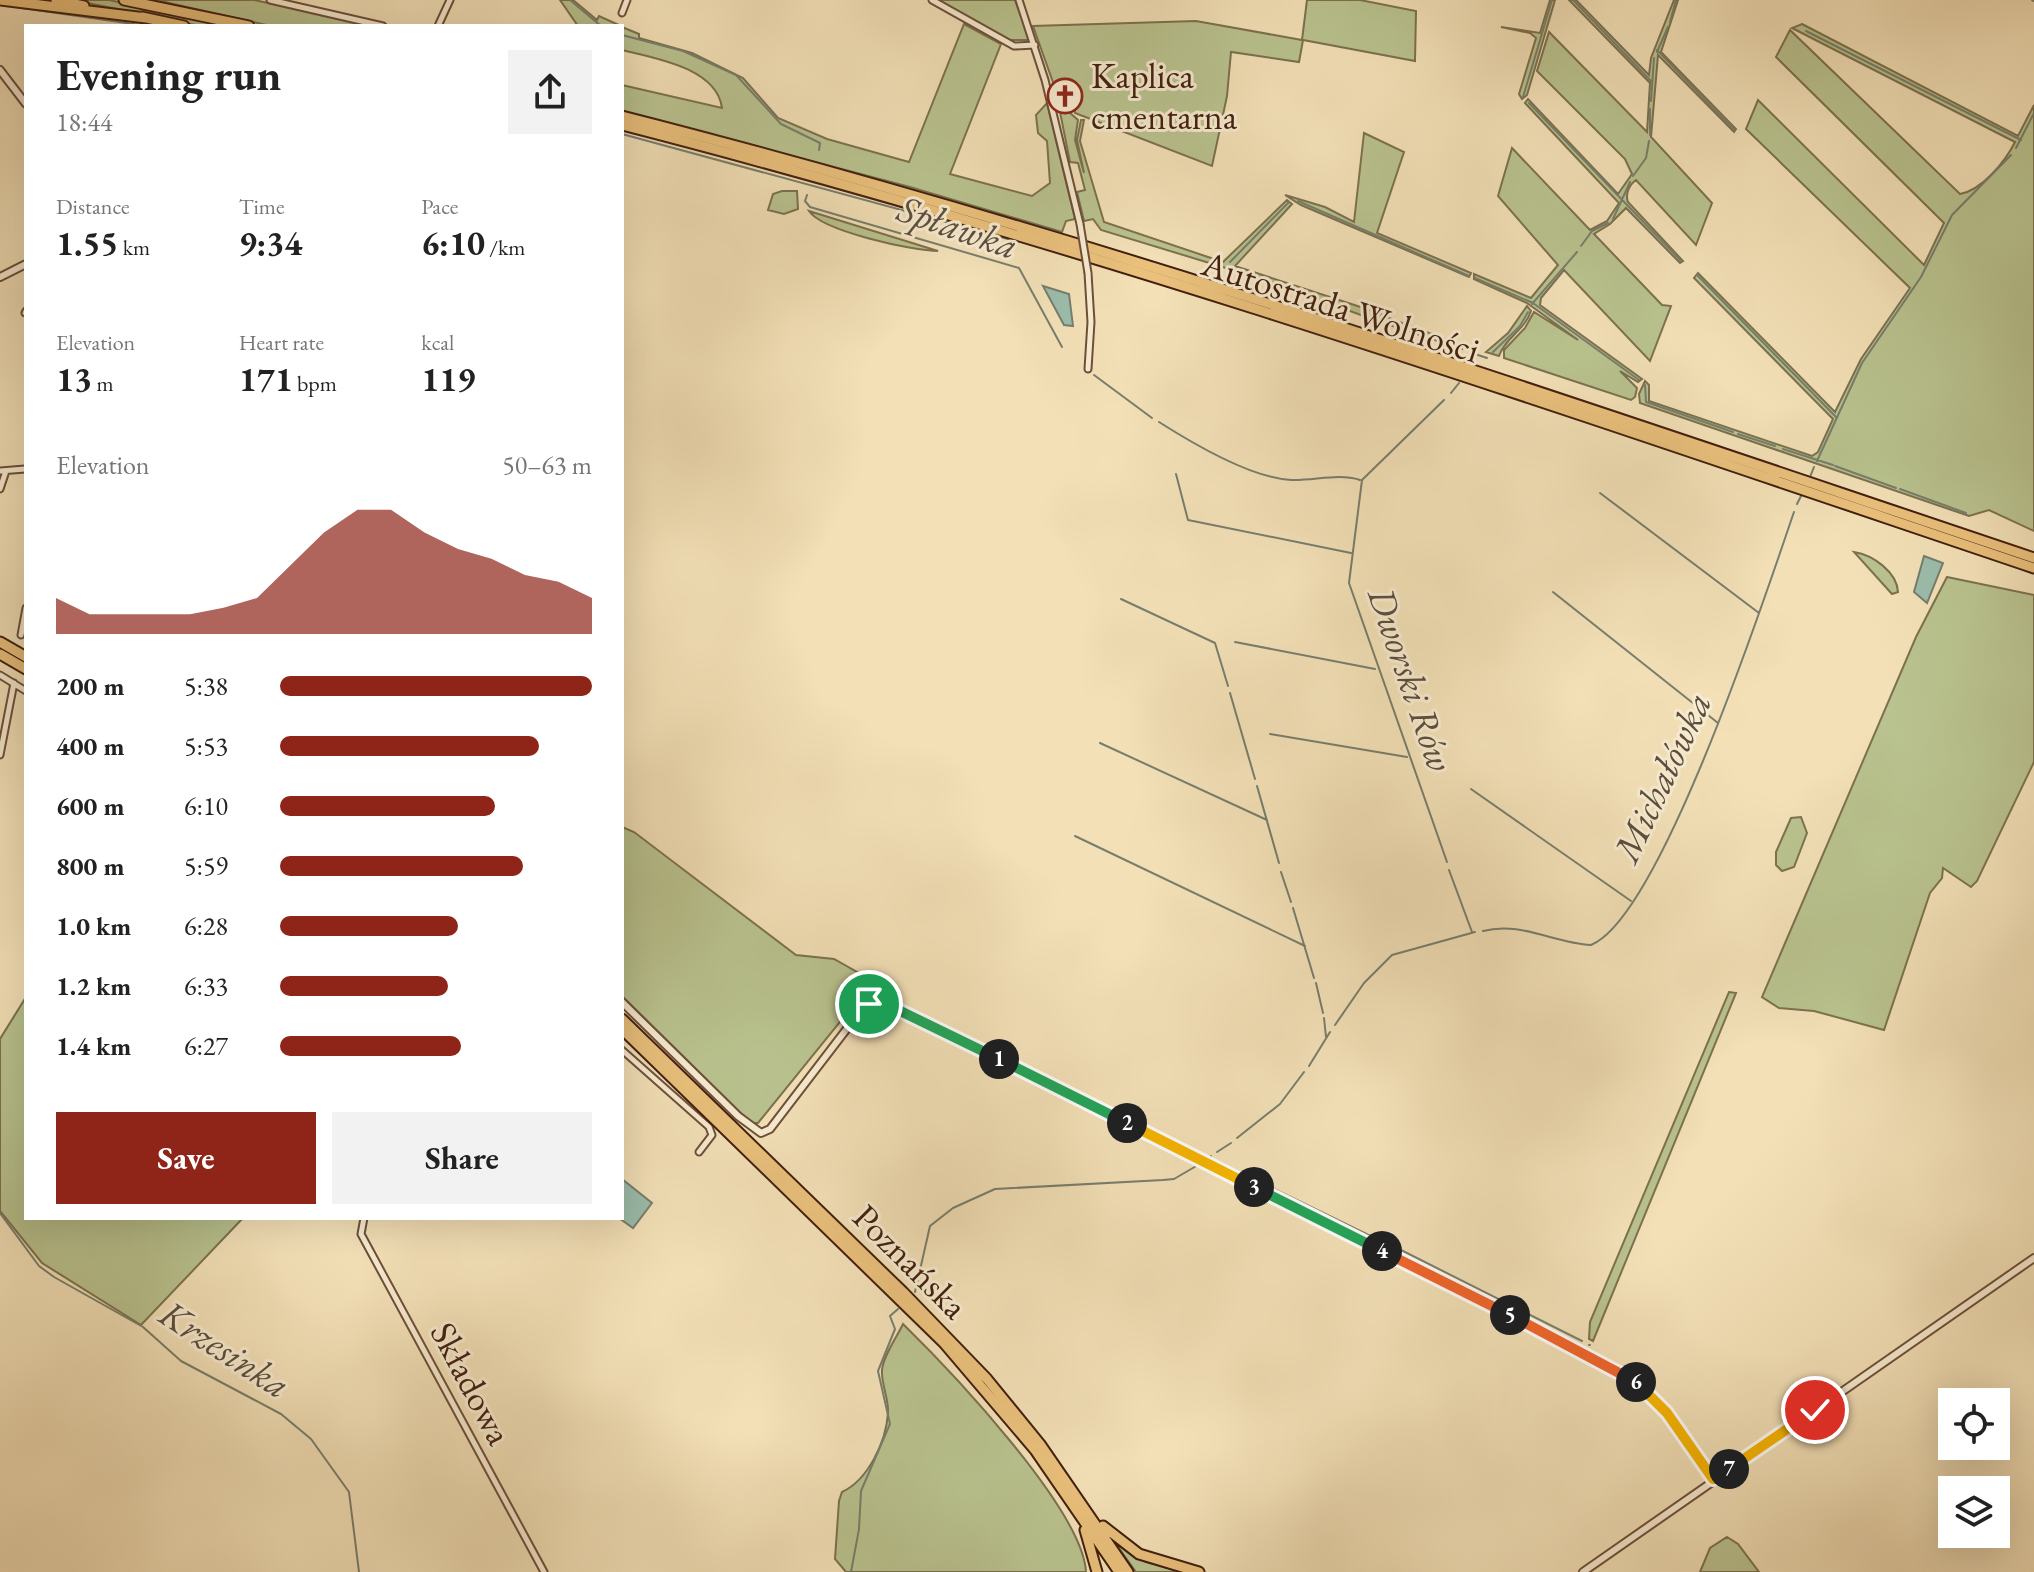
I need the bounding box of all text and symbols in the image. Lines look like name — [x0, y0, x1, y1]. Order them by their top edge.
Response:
text: Evening run — [56, 46, 281, 103]
button: share — [508, 50, 592, 134]
place label: Kaplica cmentarna — [1091, 52, 1238, 140]
church icon: Kaplica cmentarna — [1046, 77, 1084, 115]
text: 18:44 — [56, 105, 112, 139]
water label: Spławka — [891, 183, 1025, 270]
text: Distance — [56, 192, 129, 221]
text: Time — [239, 192, 284, 221]
text: Pace — [421, 192, 458, 221]
text: 1.55 — [56, 221, 118, 265]
text: 9:34 — [239, 221, 302, 265]
text: 6:10 — [421, 221, 485, 265]
text: km — [118, 233, 150, 262]
text: /km — [485, 233, 526, 262]
street label: Autostrada Wolności — [1195, 239, 1486, 374]
text: Elevation — [56, 328, 135, 357]
text: Heart rate — [239, 328, 324, 357]
text: kcal — [421, 328, 454, 357]
text: 13 — [56, 357, 92, 401]
text: 171 — [239, 357, 293, 401]
text: 119 — [421, 357, 475, 401]
text: m — [92, 369, 114, 398]
text: bpm — [293, 369, 337, 398]
text: Elevation — [56, 448, 150, 482]
text: 50–63 m — [502, 448, 592, 482]
water label: Dworski Rów — [1357, 579, 1466, 778]
text: 200 m — [56, 669, 124, 703]
text: 5:38 — [184, 669, 228, 703]
water label: Michałówka — [1600, 684, 1722, 871]
text: 400 m — [56, 729, 124, 763]
text: 5:53 — [184, 729, 228, 763]
text: 600 m — [56, 789, 124, 823]
text: 6:10 — [184, 789, 228, 823]
text: 800 m — [56, 849, 124, 883]
text: 5:59 — [184, 849, 228, 883]
text: 1.0 km — [56, 909, 131, 943]
text: 6:28 — [184, 909, 228, 943]
text: 1.2 km — [56, 969, 131, 1003]
text: 6:33 — [184, 969, 228, 1003]
pin — [835, 970, 903, 1038]
icon: arrive — [847, 982, 891, 1026]
text: 1.4 km — [56, 1029, 131, 1063]
text: 6:27 — [184, 1029, 228, 1063]
pin: 1 — [979, 1039, 1019, 1079]
text: 1 — [993, 1044, 1005, 1073]
pin: 2 — [1107, 1103, 1147, 1143]
text: 2 — [1121, 1108, 1133, 1137]
button: Save — [56, 1112, 316, 1204]
button: Share — [332, 1112, 592, 1204]
pin: 3 — [1234, 1167, 1274, 1207]
text: 3 — [1248, 1172, 1260, 1201]
street label: Poznańska — [843, 1194, 979, 1329]
pin: 4 — [1362, 1231, 1402, 1271]
text: 4 — [1376, 1236, 1388, 1265]
water label: Krzesinka — [150, 1288, 300, 1409]
pin: 5 — [1490, 1295, 1530, 1335]
text: 5 — [1504, 1300, 1516, 1329]
street label: Składowa — [420, 1314, 524, 1453]
pin: 6 — [1616, 1362, 1656, 1402]
text: 6 — [1630, 1367, 1642, 1396]
pin — [1781, 1376, 1849, 1444]
icon: check — [1793, 1388, 1837, 1432]
map controls — [1938, 1388, 2010, 1548]
button: locate — [1938, 1388, 2010, 1460]
pin: 7 — [1709, 1449, 1749, 1489]
text: 7 — [1723, 1454, 1735, 1483]
button: layers — [1938, 1476, 2010, 1548]

